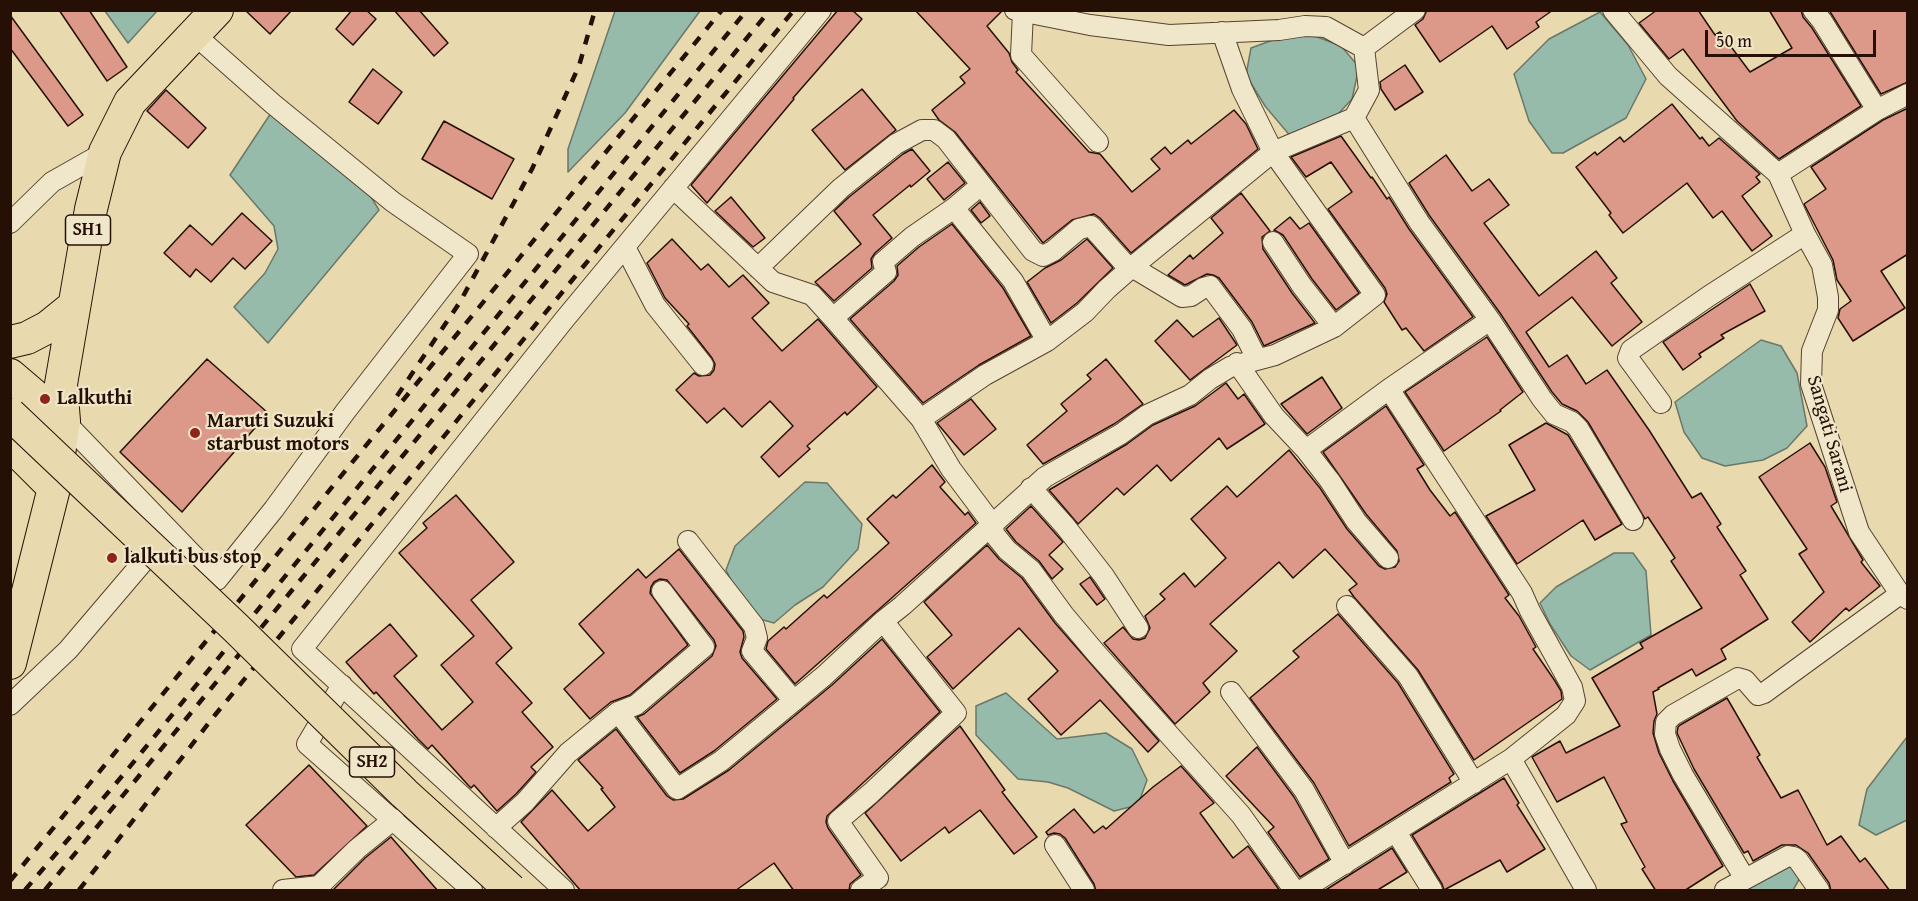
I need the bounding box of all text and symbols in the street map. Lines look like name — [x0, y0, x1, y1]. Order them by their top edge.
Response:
scale bar — [1708, 18, 1879, 56]
text: 50 m — [1716, 27, 1752, 54]
road number: SH1 — [66, 215, 110, 245]
street label: Sangati Sarani — [1801, 373, 1857, 495]
place label: Lalkuthi — [57, 387, 132, 411]
marker: Lalkuthi — [38, 392, 52, 406]
place label: Maruti Suzuki starbust motors — [207, 410, 349, 457]
marker: Maruti Suzuki starbust motors — [188, 426, 202, 440]
place label: lalkuti bus stop — [124, 546, 261, 570]
marker: lalkuti bus stop — [105, 551, 119, 565]
road number: SH2 — [350, 747, 394, 777]

